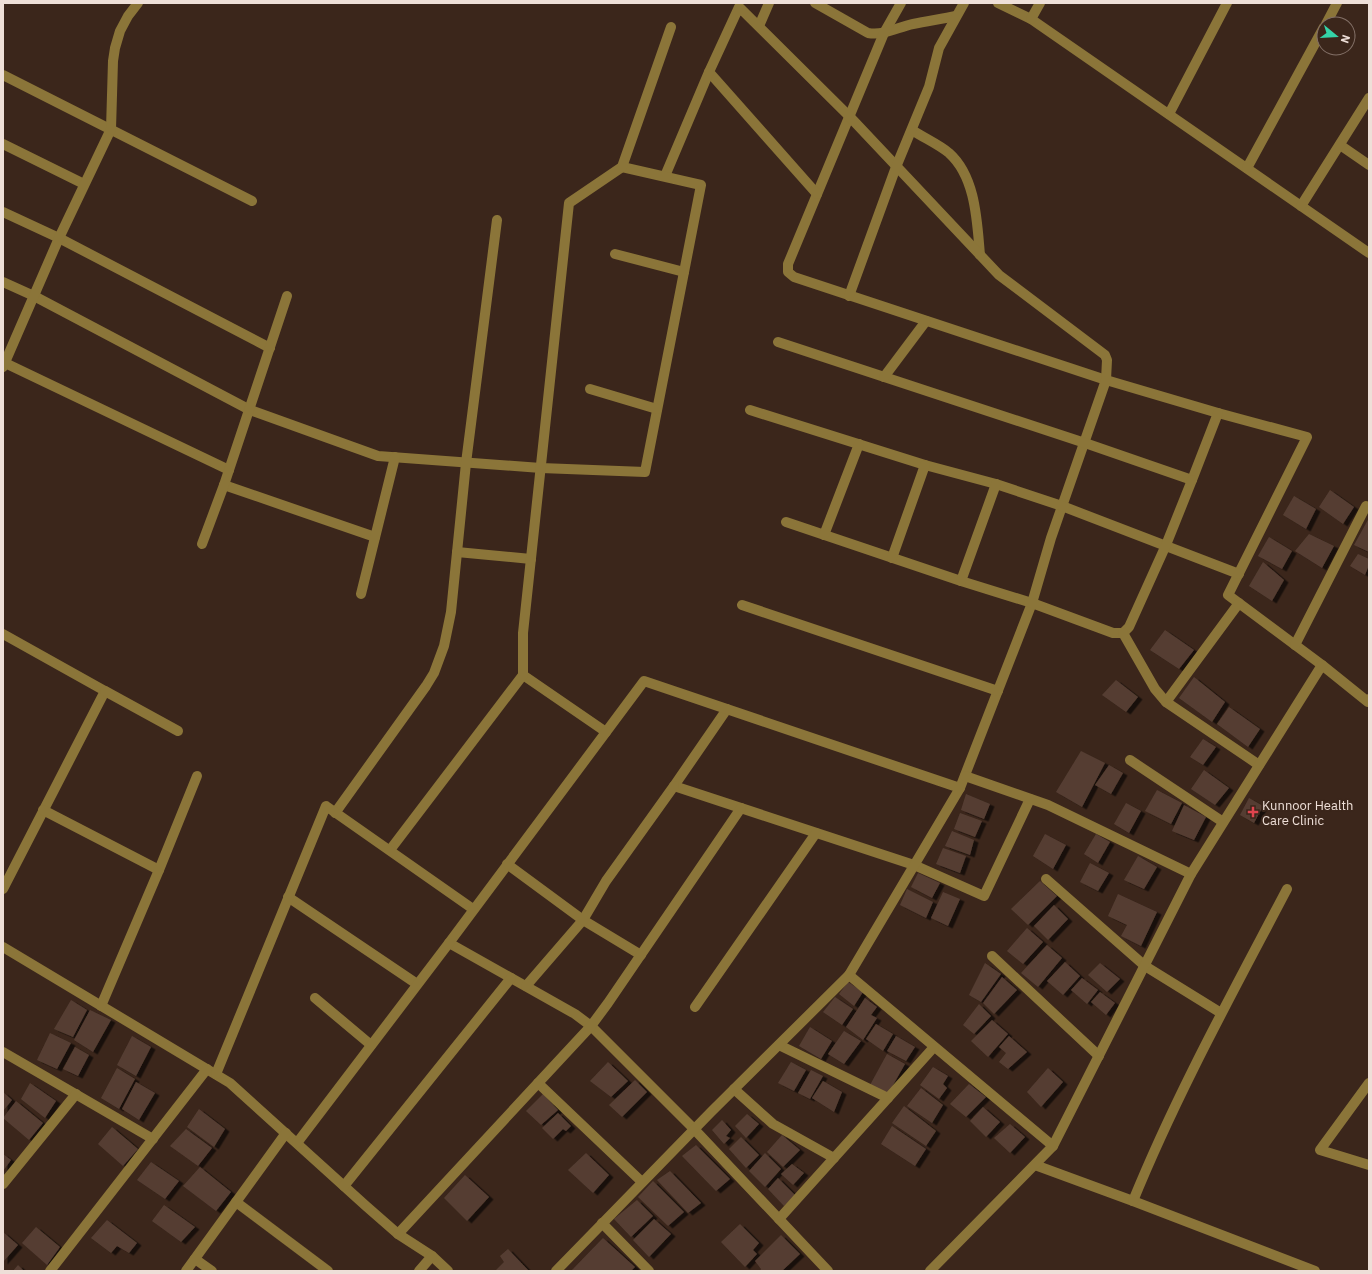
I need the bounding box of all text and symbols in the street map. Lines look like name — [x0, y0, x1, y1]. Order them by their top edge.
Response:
north arrow — [1316, 16, 1356, 56]
text: N — [1338, 33, 1353, 45]
place label: Kunnoor Health Care Clinic — [1262, 797, 1353, 829]
marker: Kunnoor Health Care Clinic — [1247, 806, 1259, 818]

